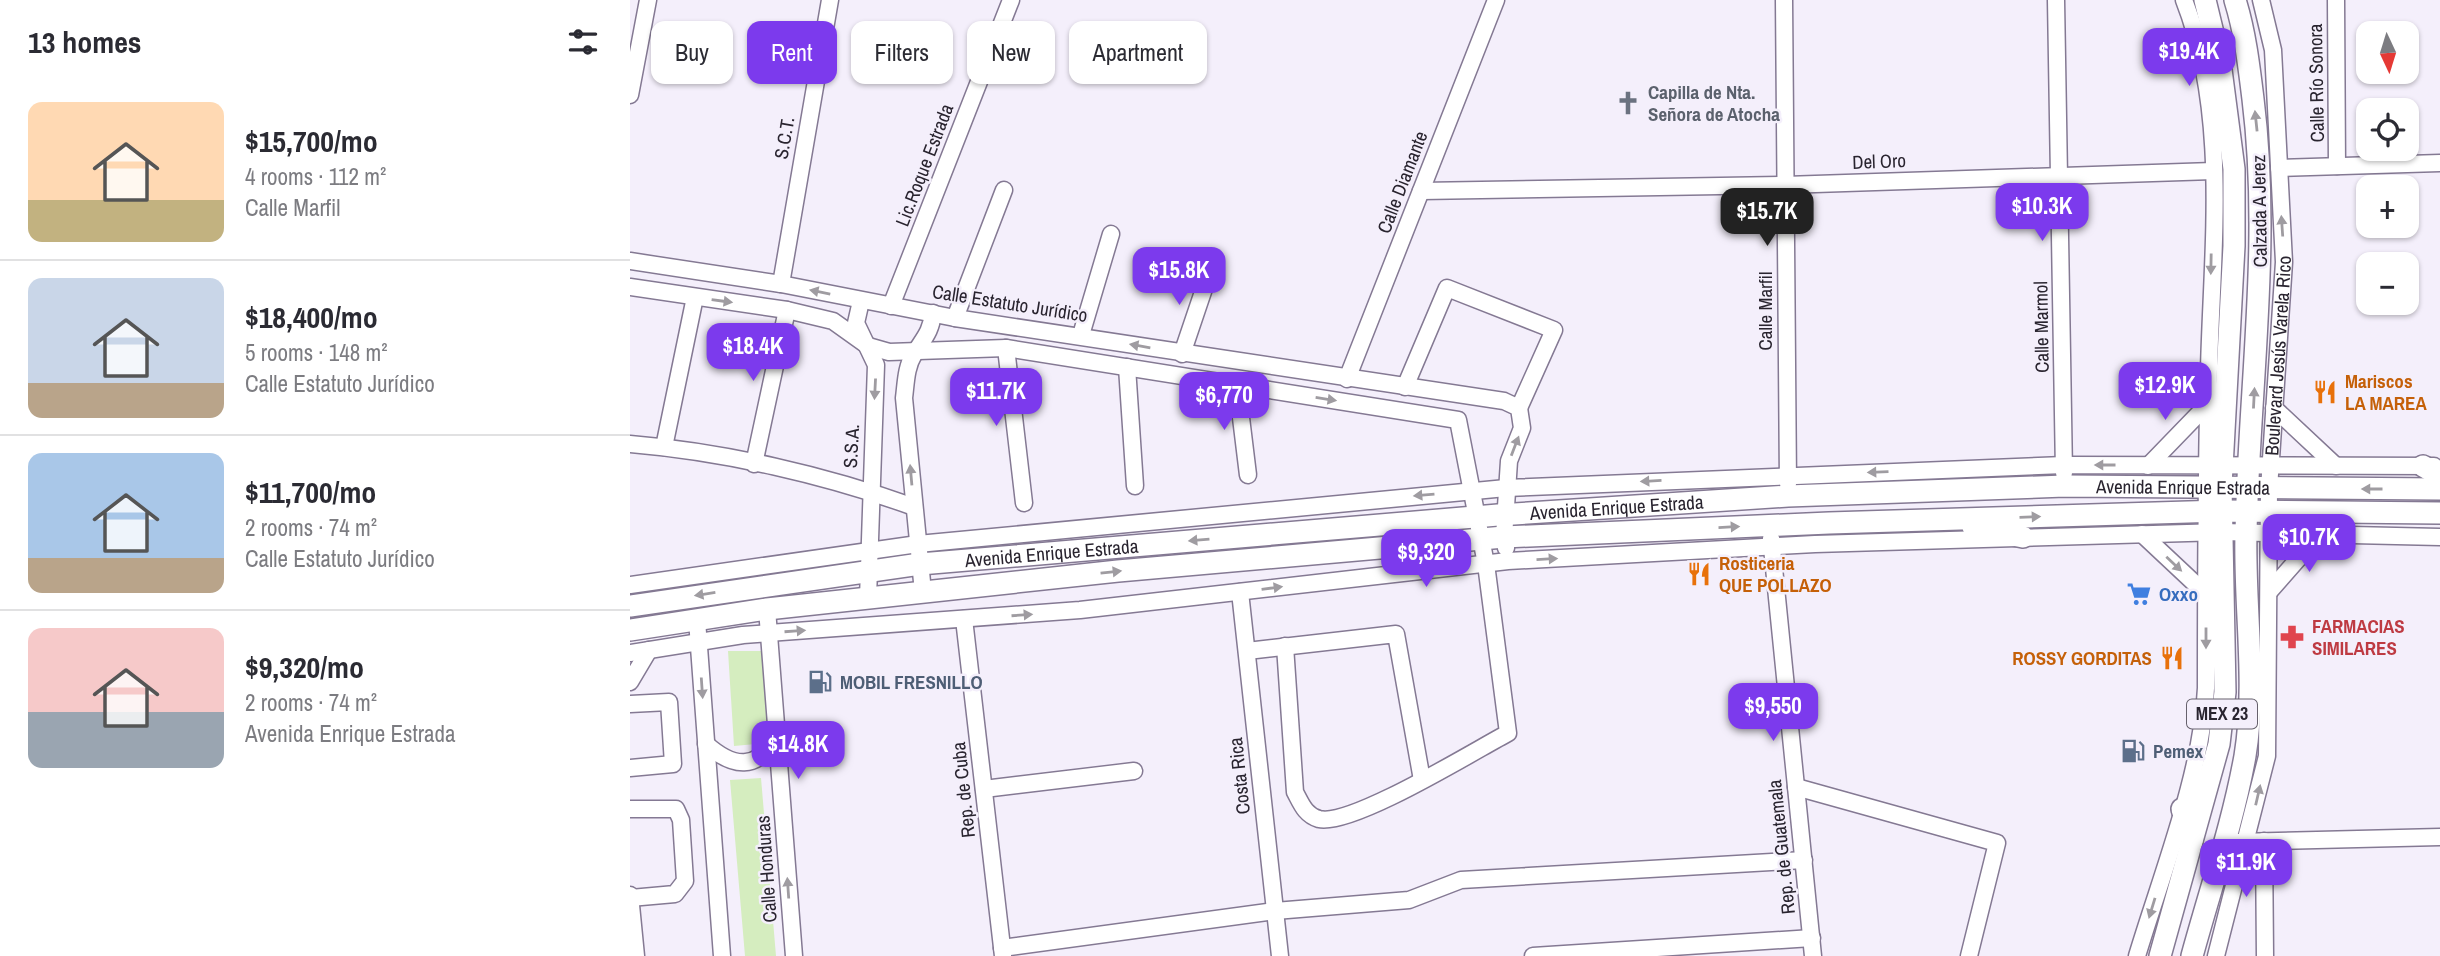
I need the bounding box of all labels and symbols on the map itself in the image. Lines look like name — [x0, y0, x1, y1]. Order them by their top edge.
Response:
north arrow — [2356, 21, 2418, 84]
street label: Calle Río Sonora — [2302, 23, 2330, 143]
pin: $19.4K — [2132, 28, 2246, 88]
place label: Capilla de Nta. Señora de Atocha — [1648, 79, 1780, 127]
church icon: Capilla de Nta. Señora de Atocha — [1614, 89, 1642, 117]
street label: Lic.Roque Estrada — [889, 100, 959, 230]
one-way arrow — [2250, 110, 2261, 132]
street label: S.C.T. — [768, 115, 800, 161]
street label: Calle Diamante — [1371, 127, 1433, 237]
street label: Del Oro — [1852, 147, 1906, 175]
street label: Calzada A Jerez — [2245, 154, 2273, 268]
pin: $10.3K — [1985, 184, 2099, 243]
pin: $15.7K — [1710, 188, 1824, 248]
one-way arrow — [2277, 215, 2288, 237]
pin: $15.8K — [1122, 247, 1236, 307]
one-way arrow — [2205, 253, 2217, 275]
street label: Boulevard Jesús Varela Rico — [2258, 255, 2297, 456]
street label: Calle Marfil — [1752, 272, 1778, 350]
street label: Calle Estatuto Jurídico — [931, 278, 1089, 328]
street label: Calle Marmol — [2027, 281, 2055, 373]
one-way arrow — [809, 286, 831, 297]
one-way arrow — [711, 295, 733, 306]
pin: $18.4K — [696, 324, 810, 383]
one-way arrow — [1129, 340, 1151, 351]
pin: $12.9K — [2108, 362, 2222, 422]
pin: $11.7K — [939, 368, 1053, 428]
place label: Mariscos LA MAREA — [2345, 368, 2427, 416]
pin: $6,770 — [1167, 372, 1281, 432]
one-way arrow — [869, 378, 880, 400]
restaurant icon: Mariscos LA MAREA — [2311, 378, 2339, 406]
one-way arrow — [2249, 386, 2260, 408]
one-way arrow — [1315, 394, 1337, 405]
street label: S.S.A. — [837, 423, 865, 469]
one-way arrow — [1510, 435, 1521, 456]
one-way arrow — [2094, 459, 2116, 471]
one-way arrow — [906, 464, 917, 486]
one-way arrow — [1867, 466, 1889, 477]
street label: Avenida Enrique Estrada — [2095, 473, 2271, 501]
one-way arrow — [1640, 475, 1662, 486]
one-way arrow — [2361, 483, 2383, 495]
street label: Avenida Enrique Estrada — [1528, 489, 1705, 526]
one-way arrow — [1413, 490, 1435, 501]
one-way arrow — [2019, 511, 2041, 522]
pin: $10.7K — [2252, 514, 2366, 574]
one-way arrow — [1718, 522, 1740, 533]
pin: $9,320 — [1369, 530, 1483, 589]
street label: Avenida Enrique Estrada — [963, 533, 1140, 573]
one-way arrow — [1188, 535, 1210, 546]
place label: Rosticeria QUE POLLAZO — [1719, 550, 1832, 598]
one-way arrow — [1536, 553, 1558, 564]
one-way arrow — [2165, 556, 2182, 572]
restaurant icon: Rosticeria QUE POLLAZO — [1685, 560, 1713, 588]
one-way arrow — [1100, 566, 1122, 577]
supermarket icon: Oxxo — [2125, 580, 2153, 608]
place label: Oxxo — [2159, 581, 2198, 607]
one-way arrow — [1261, 583, 1283, 594]
one-way arrow — [694, 589, 716, 600]
one-way arrow — [1011, 609, 1033, 620]
place label: FARMACIAS SIMILARES — [2312, 613, 2405, 661]
pharmacy icon: FARMACIAS SIMILARES — [2278, 623, 2306, 651]
one-way arrow — [784, 626, 806, 637]
one-way arrow — [2200, 628, 2212, 650]
restaurant icon: ROSSY GORDITAS — [2158, 644, 2186, 672]
place label: ROSSY GORDITAS — [2012, 645, 2152, 671]
fuel station icon: MOBIL FRESNILLO — [806, 668, 834, 696]
place label: MOBIL FRESNILLO — [840, 669, 983, 695]
one-way arrow — [697, 677, 708, 699]
pin: $9,550 — [1716, 684, 1830, 743]
road number: MEX 23 — [2187, 700, 2257, 728]
pin: $14.8K — [741, 722, 855, 781]
street label: Costa Rica — [1222, 736, 1256, 816]
fuel station icon: Pemex — [2119, 737, 2147, 765]
place label: Pemex — [2153, 738, 2204, 764]
street label: Rep. de Cuba — [945, 741, 981, 839]
street label: Rep. de Guatemala — [1761, 778, 1801, 916]
one-way arrow — [2252, 784, 2263, 806]
street label: Calle Honduras — [749, 814, 783, 923]
pin: $11.9K — [2189, 839, 2303, 899]
one-way arrow — [782, 877, 793, 899]
one-way arrow — [2146, 897, 2156, 918]

